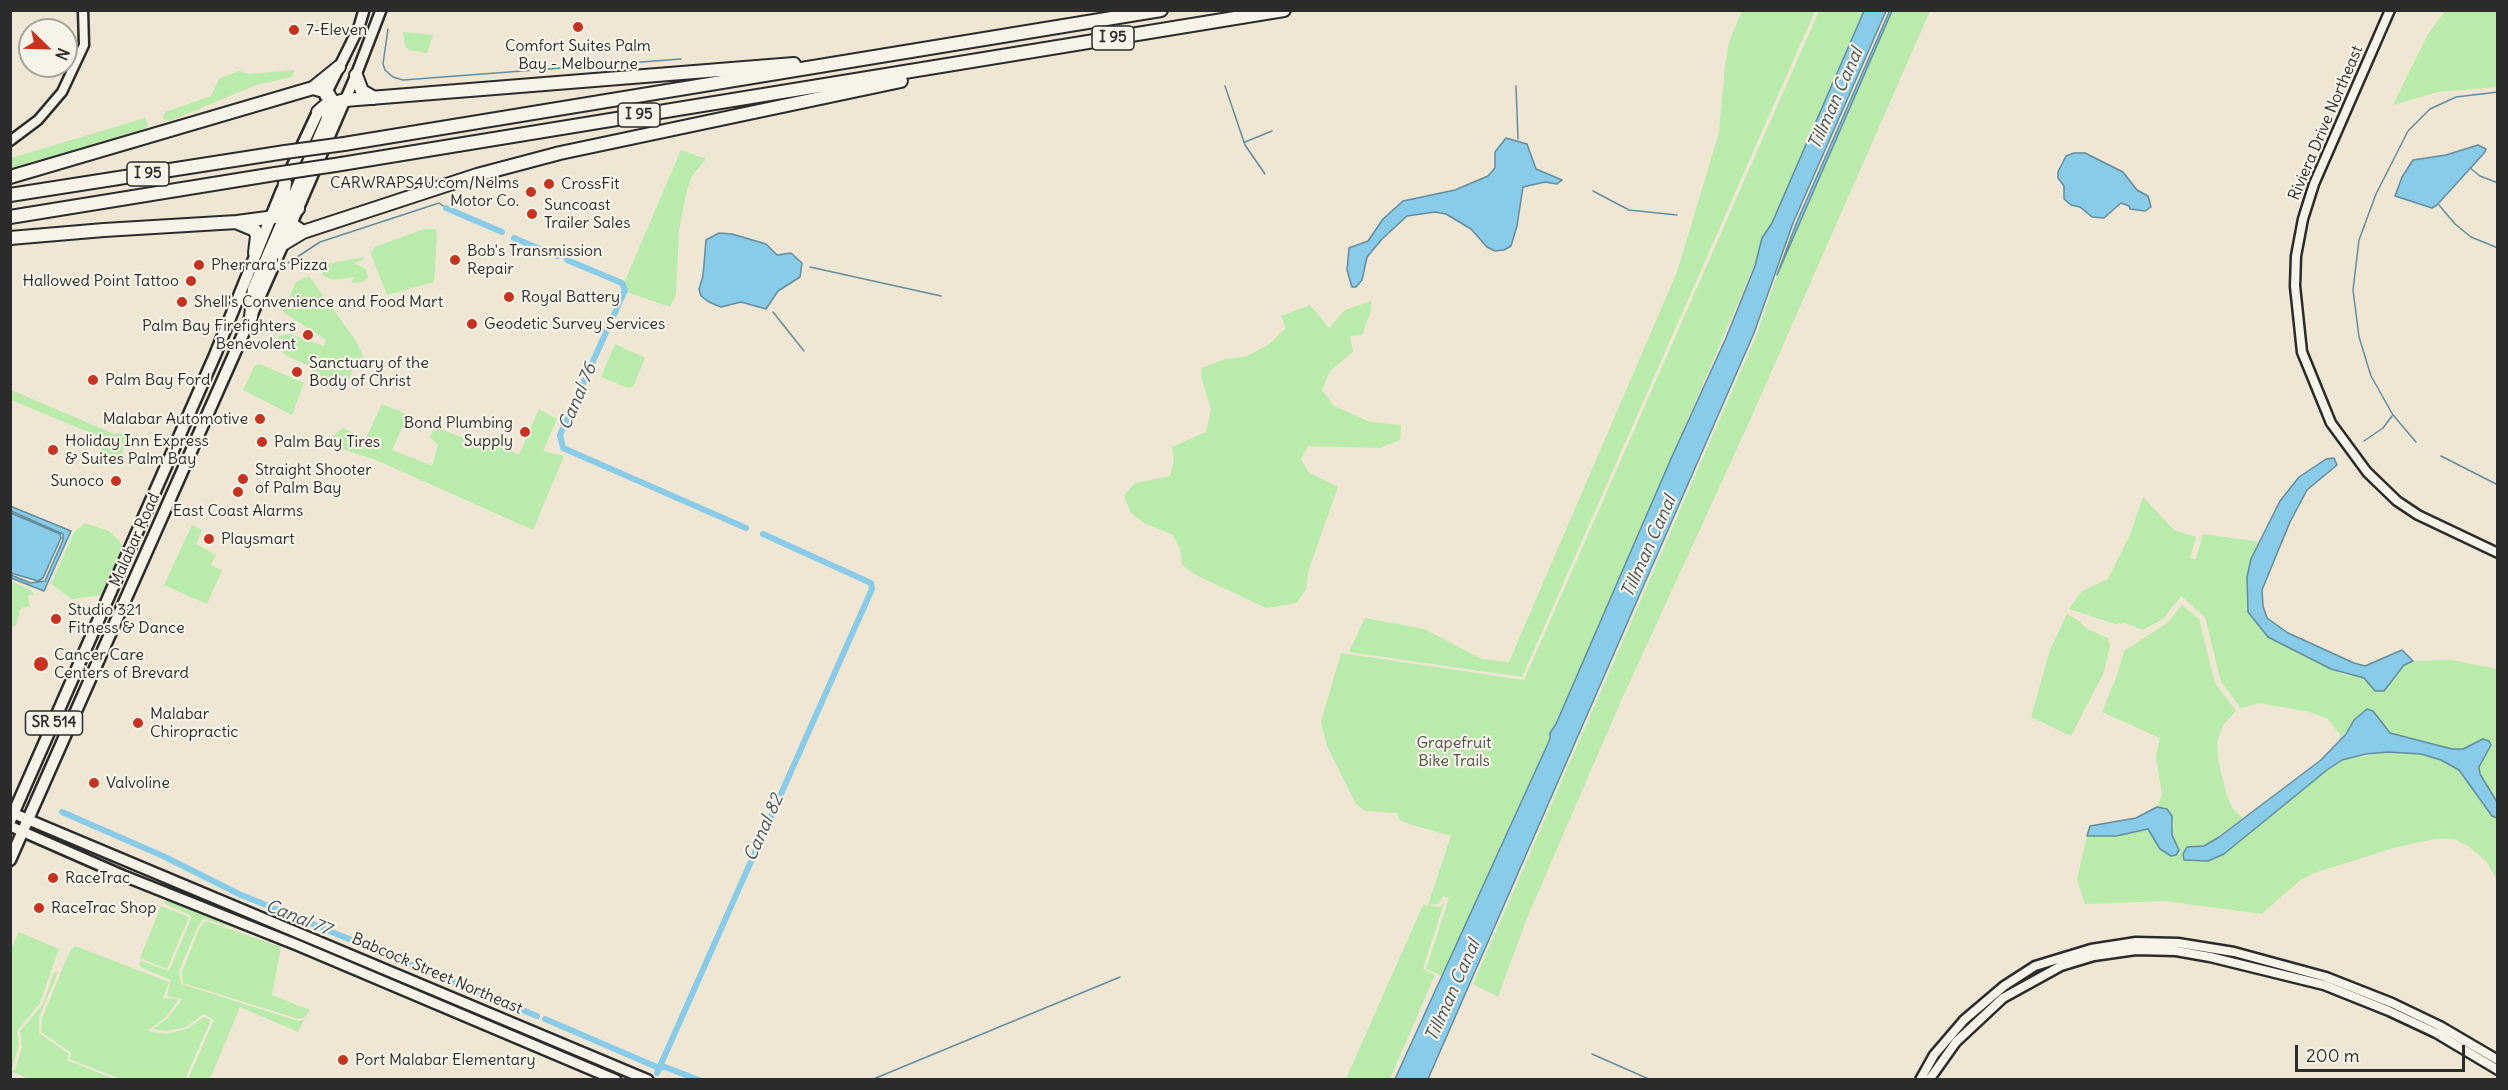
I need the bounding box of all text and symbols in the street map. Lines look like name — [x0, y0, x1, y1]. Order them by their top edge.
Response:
north arrow — [18, 18, 78, 78]
place label: 7-Eleven — [306, 20, 367, 40]
marker: Comfort Suites Palm Bay - Melbourne — [571, 20, 585, 34]
marker: 7-Eleven — [287, 23, 301, 37]
road number: I 95 — [1092, 26, 1134, 50]
place label: Comfort Suites Palm Bay - Melbourne — [505, 36, 651, 74]
street label: Riviera Drive Northeast — [2285, 43, 2367, 203]
text: N — [51, 45, 74, 63]
water label: Tillman Canal — [1804, 45, 1868, 153]
road number: I 95 — [618, 103, 660, 127]
road number: I 95 — [127, 162, 169, 186]
place label: CARWRAPS4U.com/Nelms Motor Co. — [330, 173, 519, 211]
place label: CrossFit — [561, 174, 619, 194]
marker: CrossFit — [542, 177, 556, 191]
marker: CARWRAPS4U.com/Nelms Motor Co. — [524, 185, 538, 199]
place label: Suncoast Trailer Sales — [544, 195, 630, 233]
marker: Suncoast Trailer Sales — [525, 207, 539, 221]
place label: Bob's Transmission Repair — [467, 241, 602, 279]
marker: Bob's Transmission Repair — [448, 253, 462, 267]
place label: Pherrara's Pizza — [211, 255, 328, 275]
marker: Pherrara's Pizza — [192, 258, 206, 272]
place label: Hallowed Point Tattoo — [22, 271, 179, 291]
marker: Hallowed Point Tattoo — [184, 274, 198, 288]
place label: Royal Battery — [521, 287, 620, 307]
marker: Royal Battery — [502, 290, 516, 304]
place label: Shell's Convenience and Food Mart — [194, 292, 443, 312]
marker: Shell's Convenience and Food Mart — [175, 295, 189, 309]
place label: Geodetic Survey Services — [484, 314, 665, 334]
place label: Palm Bay Firefighters Benevolent — [142, 316, 296, 354]
marker: Geodetic Survey Services — [465, 317, 479, 331]
marker: Palm Bay Firefighters Benevolent — [301, 328, 315, 342]
place label: Sanctuary of the Body of Christ — [309, 353, 429, 391]
water label: Canal 76 — [554, 361, 602, 433]
marker: Sanctuary of the Body of Christ — [290, 365, 304, 379]
place label: Palm Bay Ford — [105, 370, 210, 390]
marker: Palm Bay Ford — [86, 373, 100, 387]
place label: Malabar Automotive — [103, 409, 248, 429]
marker: Malabar Automotive — [253, 412, 267, 426]
place label: Bond Plumbing Supply — [404, 413, 513, 451]
marker: Bond Plumbing Supply — [518, 425, 532, 439]
place label: Holiday Inn Express & Suites Palm Bay — [65, 431, 209, 469]
place label: Palm Bay Tires — [274, 432, 380, 452]
marker: Palm Bay Tires — [255, 435, 269, 449]
marker: Holiday Inn Express & Suites Palm Bay — [46, 443, 60, 457]
place label: Straight Shooter of Palm Bay — [255, 460, 372, 498]
place label: Sunoco — [51, 471, 104, 491]
marker: Straight Shooter of Palm Bay — [236, 472, 250, 486]
marker: Sunoco — [109, 474, 123, 488]
marker: East Coast Alarms — [231, 485, 245, 499]
street label: Malabar Road — [106, 490, 164, 590]
water label: Tillman Canal — [1617, 493, 1681, 601]
place label: East Coast Alarms — [173, 501, 303, 521]
place label: Playsmart — [221, 529, 295, 549]
marker: Playsmart — [202, 532, 216, 546]
place label: Studio 321 Fitness & Dance — [68, 600, 185, 638]
marker: Studio 321 Fitness & Dance — [49, 612, 63, 626]
place label: Cancer Care Centers of Brevard — [54, 645, 189, 683]
marker: Cancer Care Centers of Brevard — [32, 655, 50, 673]
place label: Malabar Chiropractic — [150, 704, 239, 742]
road number: SR 514 — [26, 711, 82, 735]
marker: Malabar Chiropractic — [131, 716, 145, 730]
park label: Grapefruit Bike Trails — [1417, 733, 1491, 771]
place label: Valvoline — [106, 773, 170, 793]
marker: Valvoline — [87, 776, 101, 790]
water label: Canal 82 — [740, 791, 788, 865]
place label: RaceTrac — [65, 868, 130, 888]
marker: RaceTrac — [46, 871, 60, 885]
water label: Canal 77 — [262, 895, 334, 941]
place label: RaceTrac Shop — [51, 898, 156, 918]
marker: RaceTrac Shop — [32, 901, 46, 915]
street label: Babcock Street Northeast — [349, 929, 525, 1019]
water label: Tillman Canal — [1421, 937, 1485, 1045]
scale bar — [2298, 1033, 2468, 1071]
text: 200 m — [2306, 1044, 2360, 1067]
place label: Port Malabar Elementary — [355, 1050, 536, 1070]
marker: Port Malabar Elementary — [336, 1053, 350, 1067]

